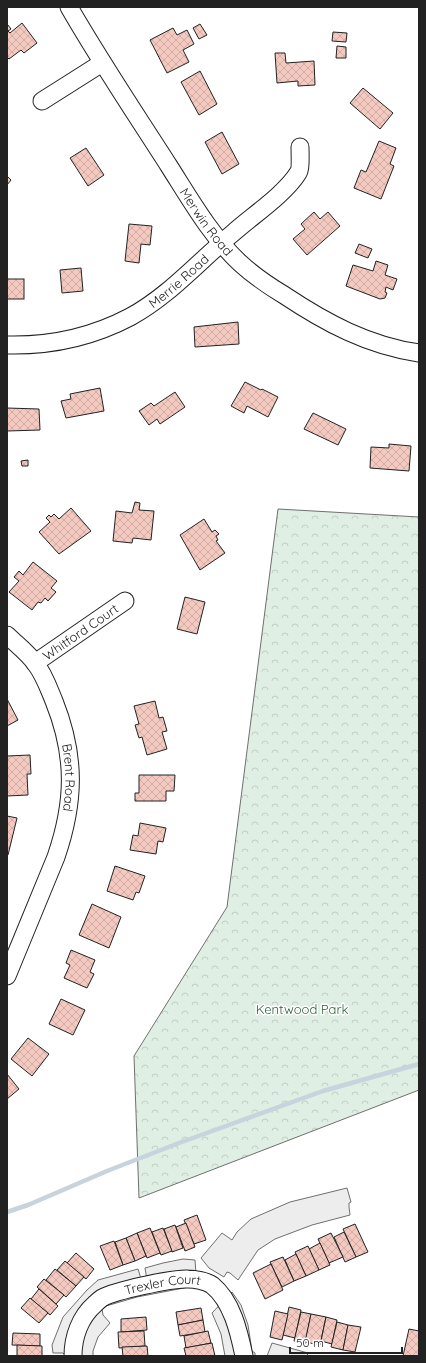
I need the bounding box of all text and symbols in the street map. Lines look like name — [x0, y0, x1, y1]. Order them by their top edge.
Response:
street label: Merwin Road — [177, 185, 236, 259]
street label: Merrie Road — [145, 251, 212, 311]
street label: Whitford Court — [39, 600, 121, 663]
street label: Brent Road — [59, 742, 78, 813]
park label: Kentwood Park — [256, 1001, 348, 1017]
street label: Trexler Court — [123, 1271, 202, 1298]
scale bar — [290, 1329, 402, 1355]
text: 50 m — [296, 1335, 324, 1350]

